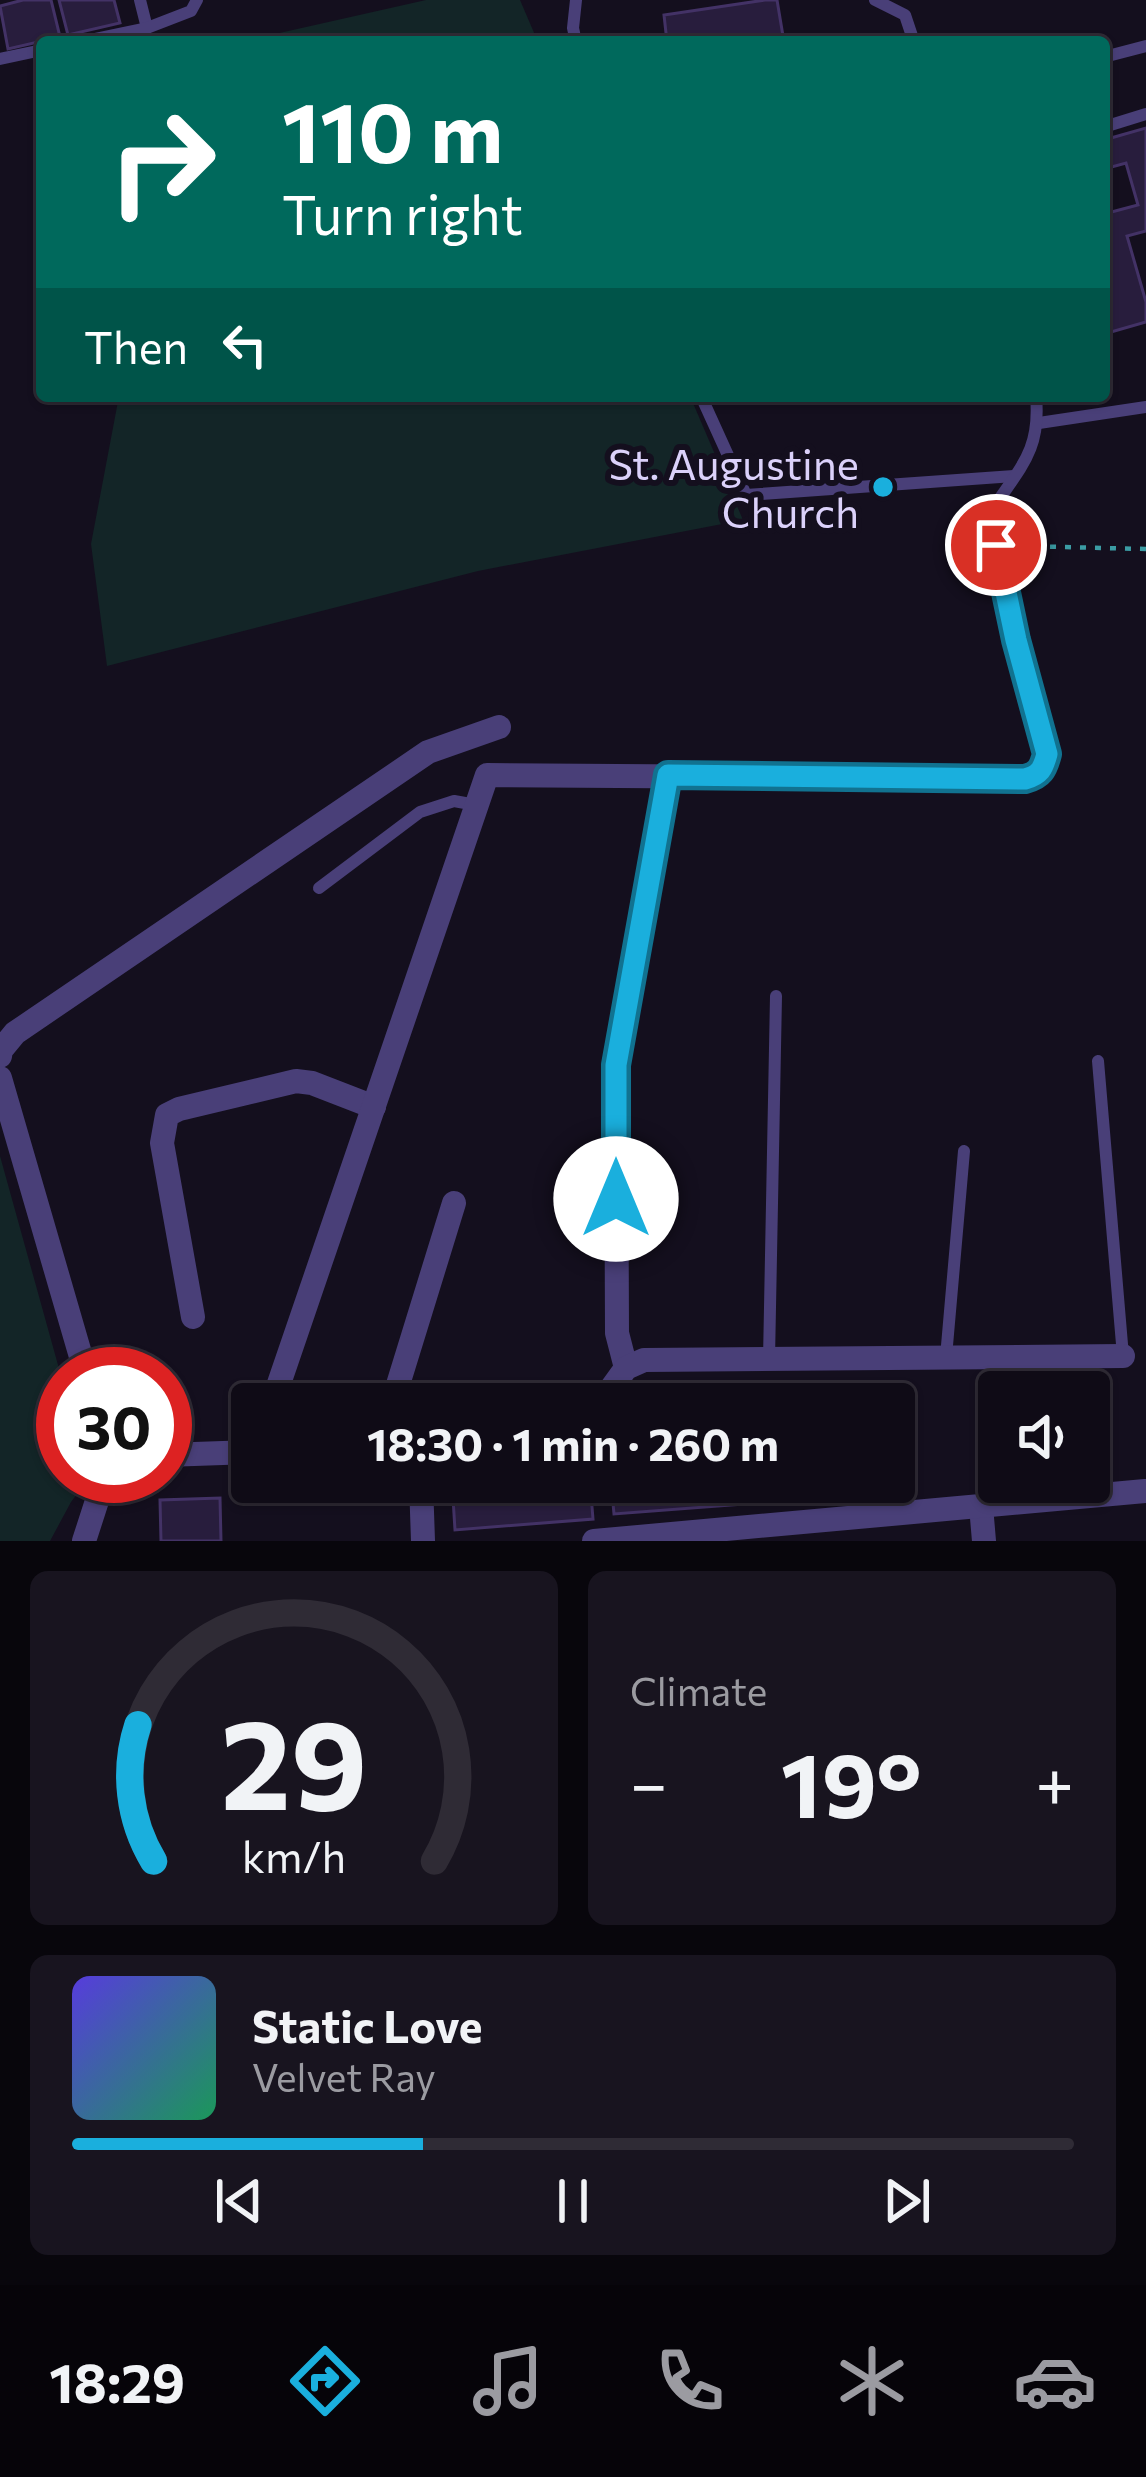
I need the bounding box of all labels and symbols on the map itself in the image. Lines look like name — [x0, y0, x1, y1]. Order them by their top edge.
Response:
place label: St. Augustine Church — [608, 437, 859, 537]
marker: St. Augustine Church — [870, 474, 896, 500]
pin — [945, 494, 1047, 596]
position arrow — [553, 1136, 679, 1262]
speed limit sign: 30 — [36, 1347, 192, 1503]

